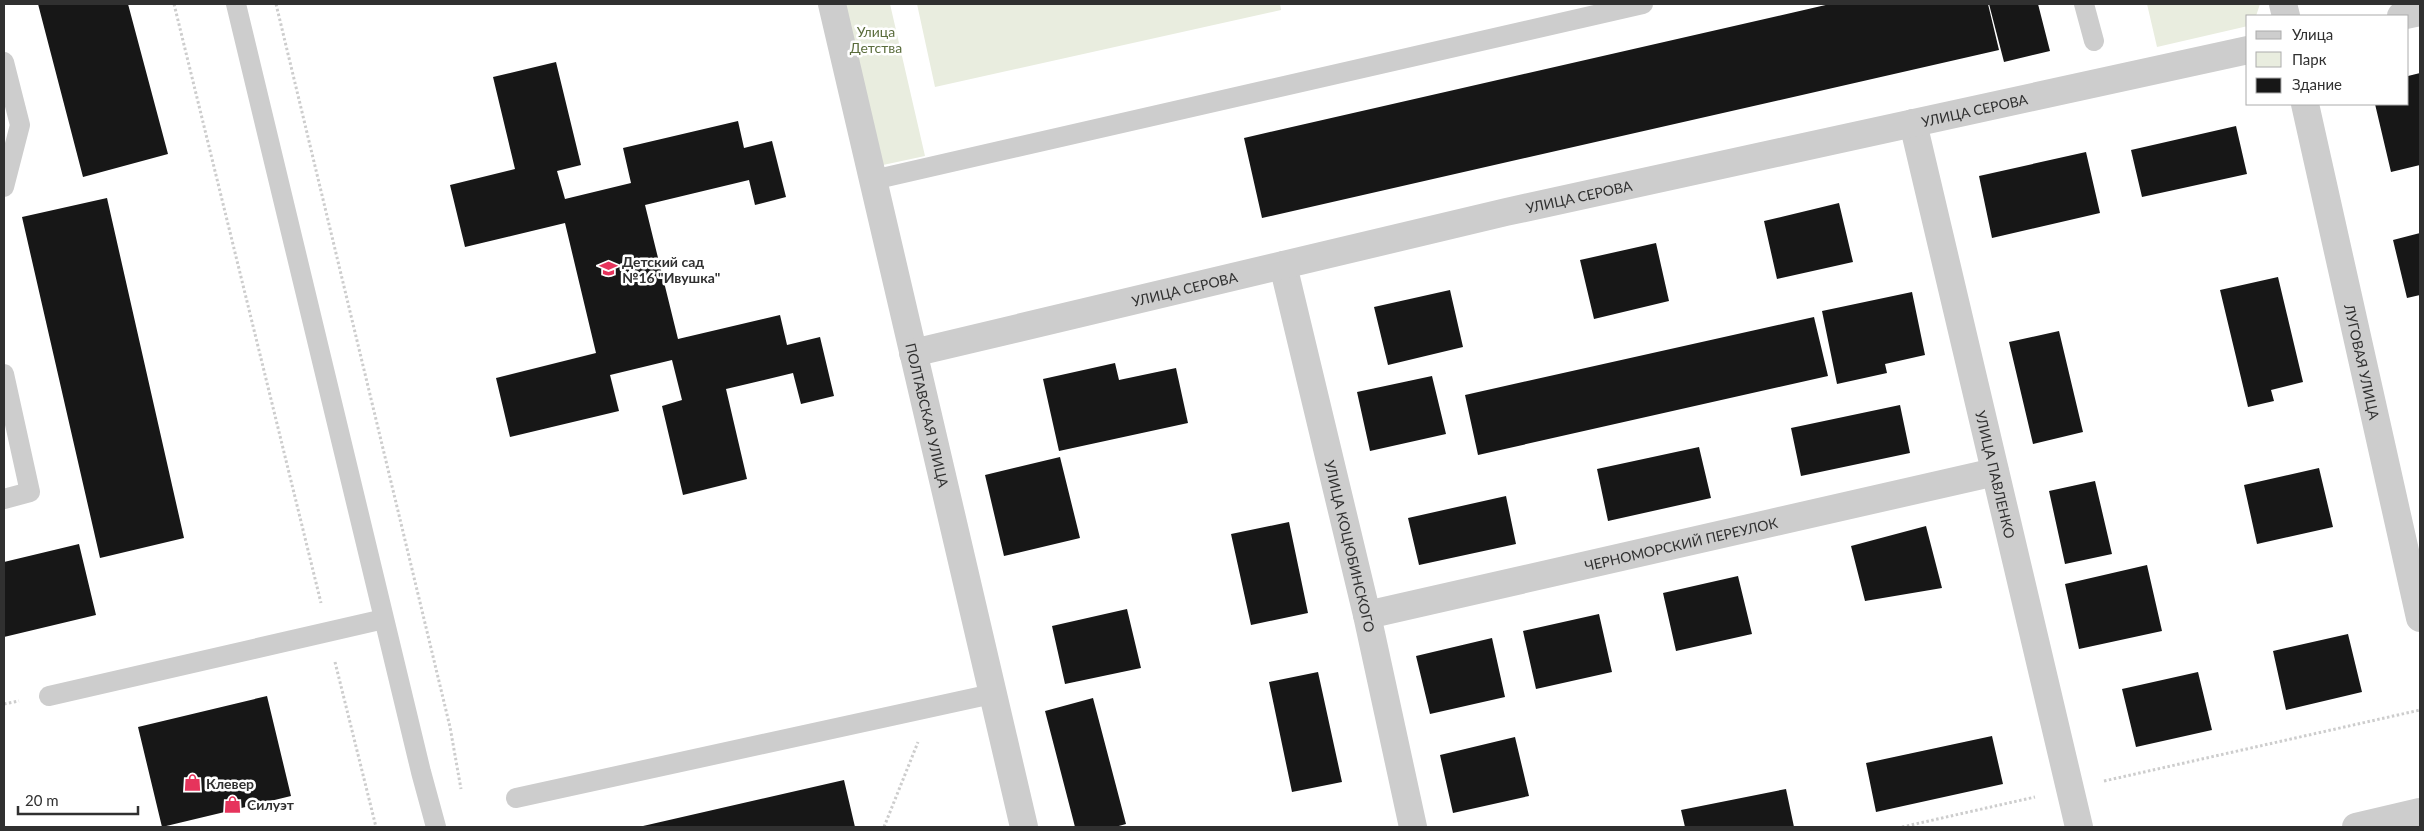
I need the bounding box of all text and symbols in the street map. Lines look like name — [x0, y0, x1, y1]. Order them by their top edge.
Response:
legend — [2246, 15, 2409, 105]
park label: Улица Детства — [850, 23, 902, 56]
text: Улица — [2292, 25, 2333, 43]
text: Парк — [2292, 50, 2327, 68]
text: Здание — [2292, 75, 2342, 93]
street label: УЛИЦА СЕРОВА — [1920, 90, 2030, 130]
street label: УЛИЦА СЕРОВА — [1524, 176, 1634, 216]
place label: Детский сад №16 "Ивушка" — [622, 253, 720, 286]
school or university icon: Детский сад №16 "Ивушка" — [598, 259, 618, 279]
street label: УЛИЦА СЕРОВА — [1130, 268, 1240, 309]
street label: ЛУГОВАЯ УЛИЦА — [2341, 301, 2384, 421]
street label: ПОЛТАВСКАЯ УЛИЦА — [903, 341, 953, 489]
street label: УЛИЦА ПАВЛЕНКО — [1973, 409, 2019, 540]
street label: УЛИЦА КОЦЮБИНСКОГО — [1322, 458, 1379, 634]
street label: ЧЕРНОМОРСКИЙ ПЕРЕУЛОК — [1583, 513, 1780, 574]
shop icon: Клевер — [182, 773, 202, 793]
place label: Клевер — [206, 775, 254, 792]
scale bar — [18, 784, 138, 816]
text: 20 m — [25, 791, 59, 809]
shop icon: Силуэт — [223, 794, 243, 814]
place label: Силуэт — [247, 796, 295, 813]

